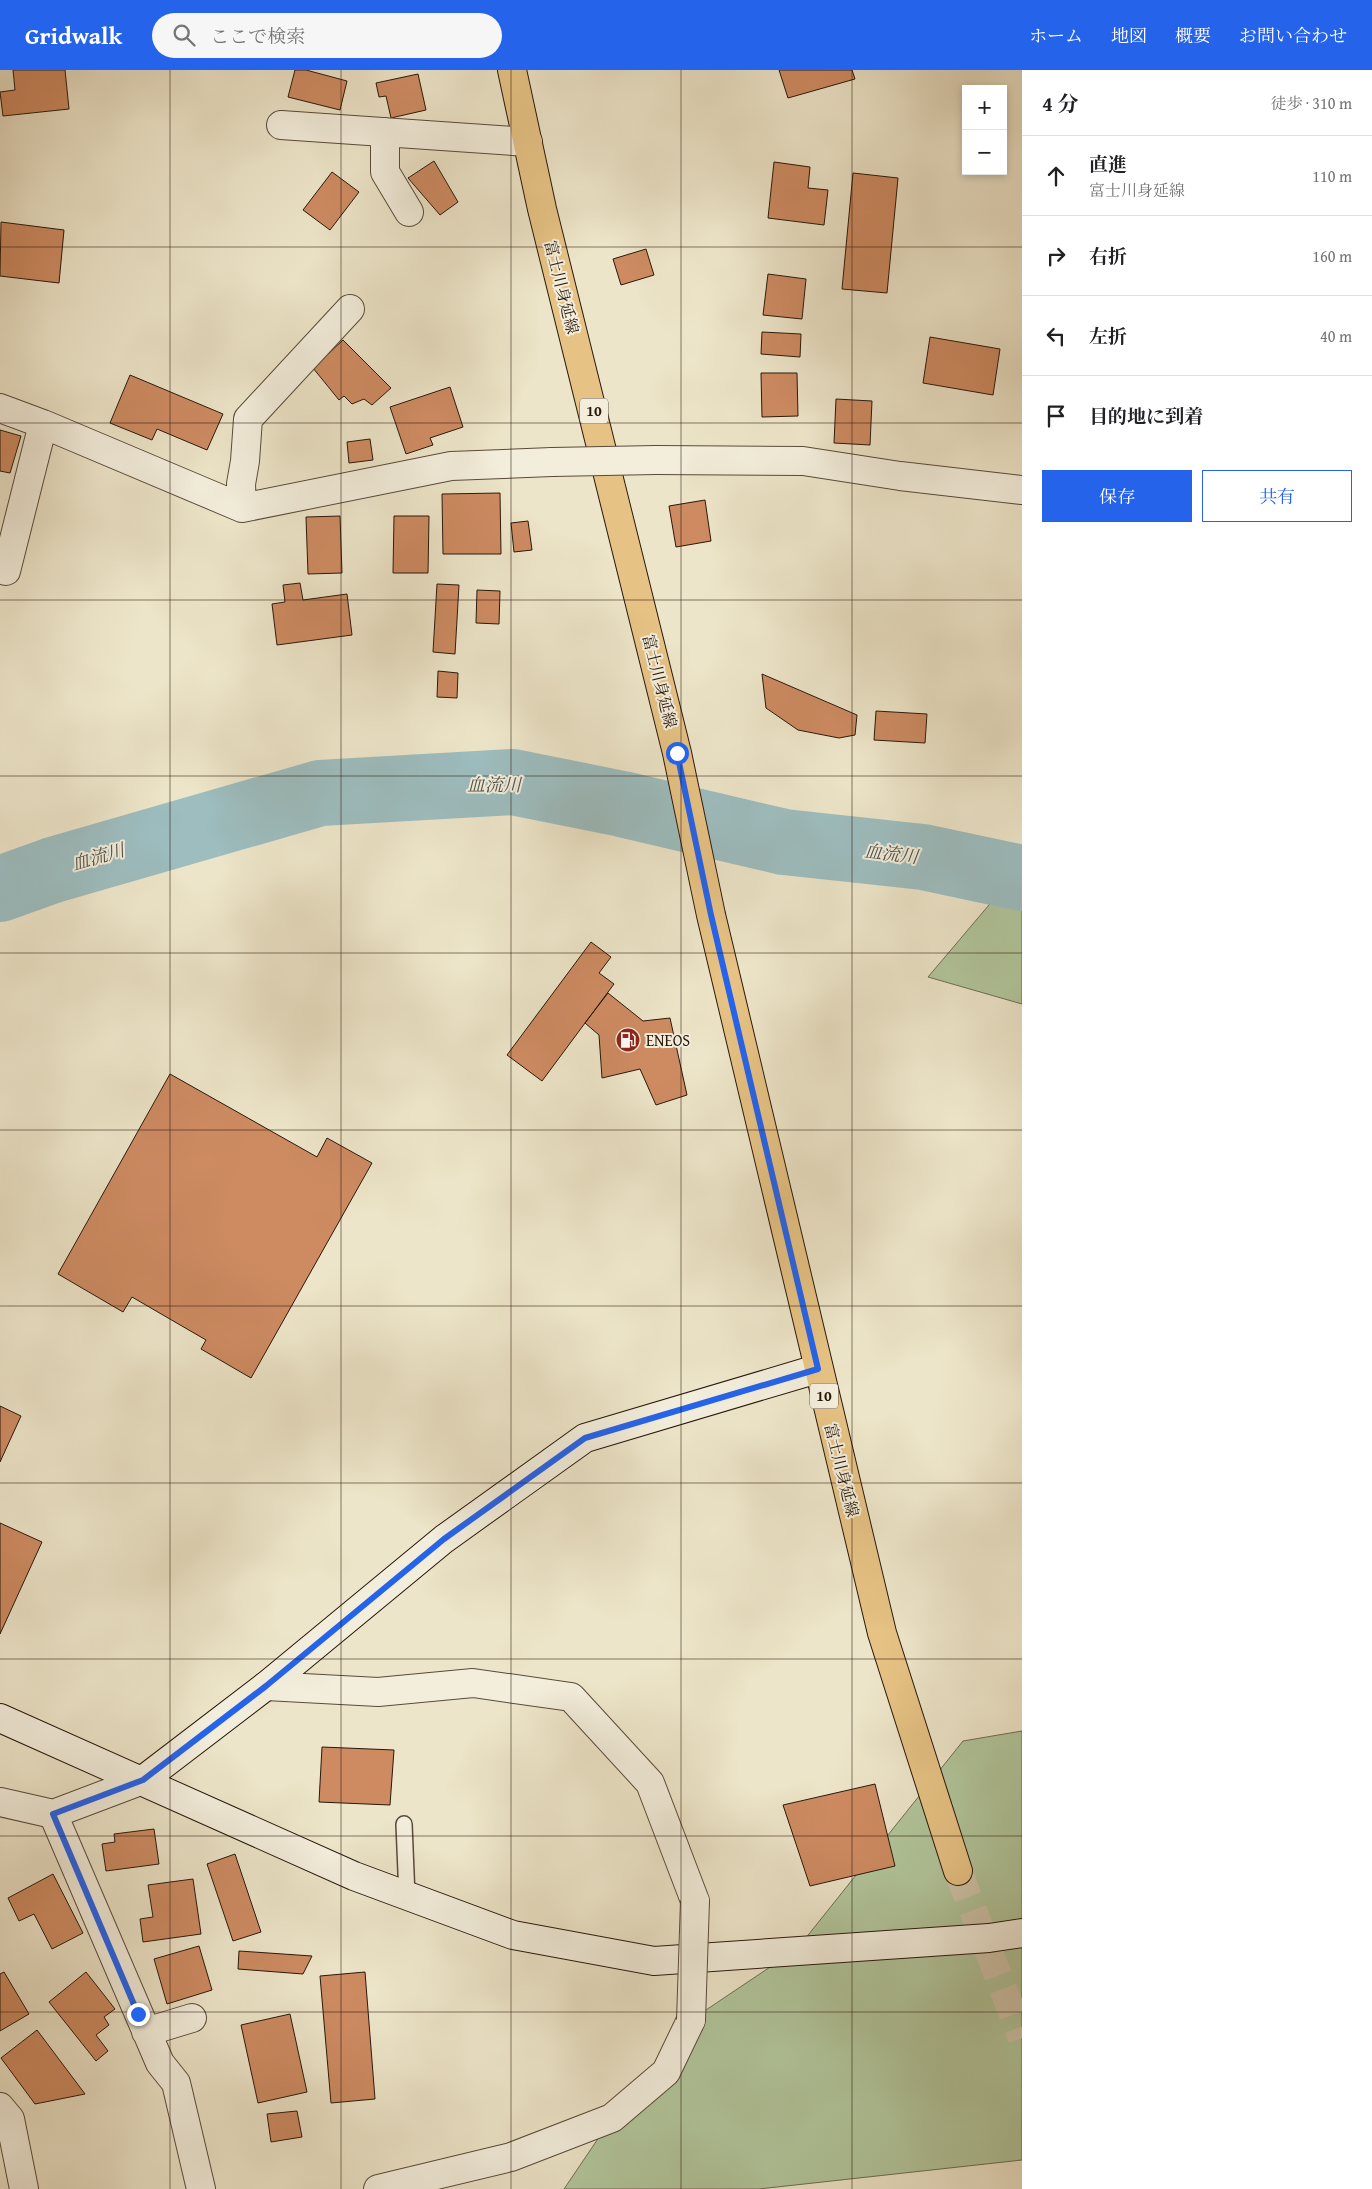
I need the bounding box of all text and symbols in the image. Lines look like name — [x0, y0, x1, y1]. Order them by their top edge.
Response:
search box — [152, 13, 502, 58]
text: Gridwalk — [25, 18, 122, 53]
icon: search — [170, 21, 198, 49]
text: ここで検索 — [210, 22, 305, 50]
text: ホーム — [1029, 22, 1083, 49]
text: 地図 — [1111, 22, 1147, 49]
text: 概要 — [1175, 22, 1211, 49]
text: お問い合わせ — [1239, 22, 1347, 49]
map controls — [962, 85, 1007, 175]
button: + — [962, 85, 1007, 130]
text: 4 分 — [1042, 88, 1079, 119]
text: 徒歩 · 310 m — [1271, 91, 1352, 115]
button: − — [962, 130, 1007, 175]
text: 直進 — [1089, 150, 1127, 178]
icon: ahead — [1042, 162, 1070, 190]
text: 110 m — [1312, 164, 1352, 188]
text: 富士川身延線 — [1089, 178, 1185, 202]
street label: 富士川身延線 — [539, 238, 585, 336]
icon: right — [1042, 242, 1070, 270]
text: 右折 — [1089, 242, 1127, 270]
text: 160 m — [1312, 244, 1352, 268]
icon: left — [1042, 322, 1070, 350]
text: 左折 — [1089, 322, 1127, 350]
text: 40 m — [1320, 324, 1352, 348]
road number: 10 — [580, 398, 608, 424]
icon: arrive — [1042, 402, 1070, 430]
text: 目的地に到着 — [1089, 402, 1203, 430]
button: 保存 — [1042, 470, 1192, 522]
button: 共有 — [1202, 470, 1352, 522]
street label: 富士川身延線 — [637, 632, 683, 730]
route start — [666, 742, 689, 765]
water label: 血流川 — [467, 771, 523, 798]
water label: 血流川 — [68, 836, 129, 877]
water label: 血流川 — [863, 837, 921, 870]
fuel station icon: ENEOS — [615, 1027, 641, 1053]
place label: ENEOS — [646, 1028, 690, 1052]
road number: 10 — [810, 1384, 838, 1408]
street label: 富士川身延線 — [819, 1421, 865, 1519]
route end — [127, 2003, 150, 2026]

